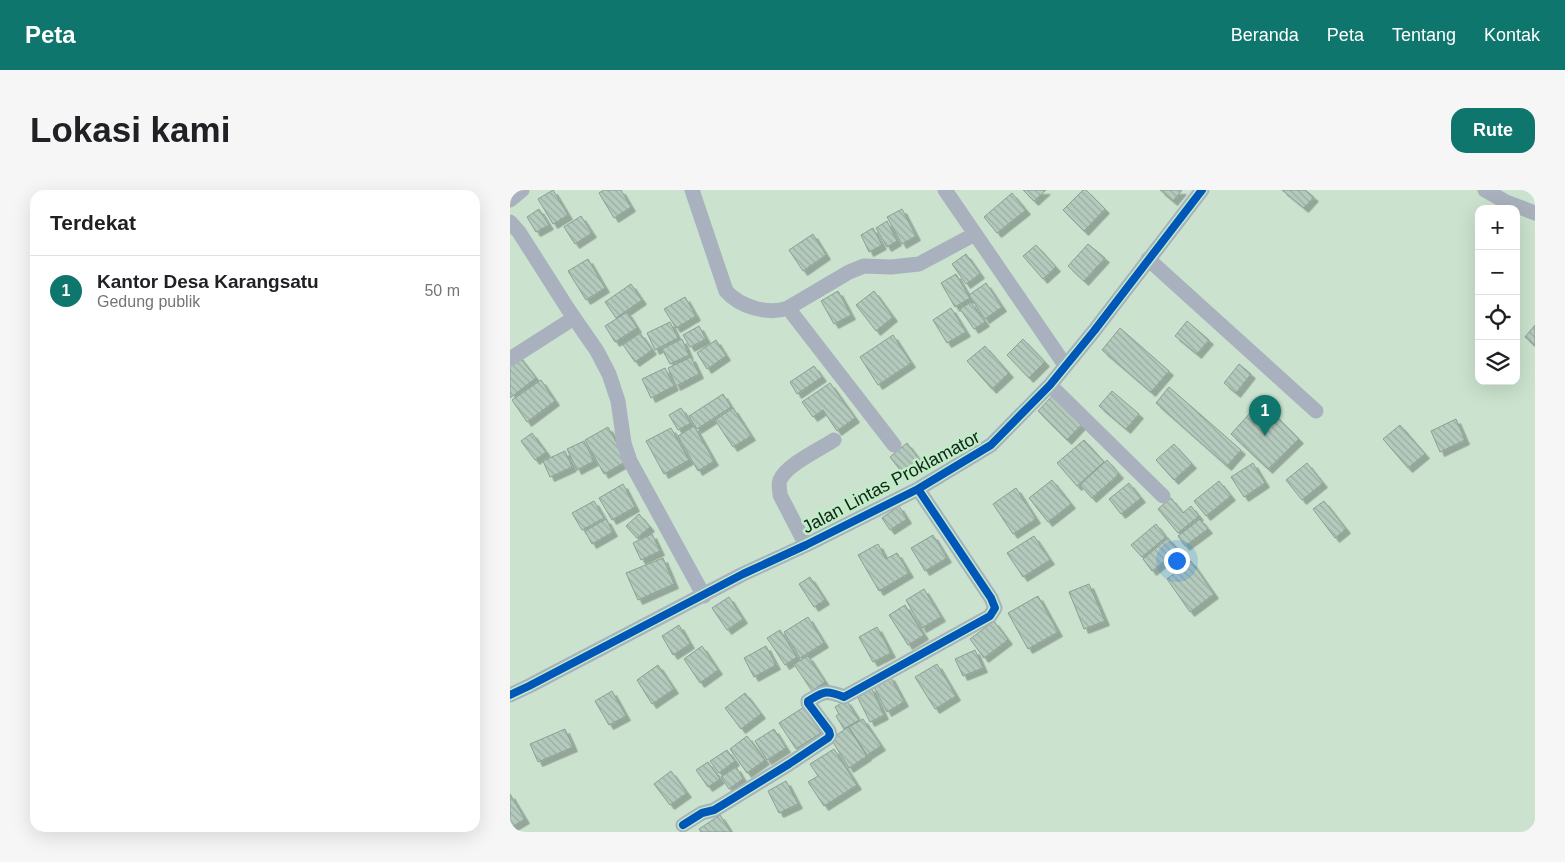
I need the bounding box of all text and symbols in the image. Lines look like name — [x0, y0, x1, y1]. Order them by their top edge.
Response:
text: Peta — [25, 21, 76, 48]
text: Beranda — [1231, 25, 1299, 45]
text: Peta — [1327, 25, 1364, 45]
text: Tentang — [1392, 25, 1456, 45]
text: Kontak — [1484, 25, 1540, 45]
button: Rute — [1451, 108, 1535, 153]
text: Lokasi kami — [30, 110, 230, 149]
map controls — [1475, 205, 1520, 385]
button: + — [1475, 205, 1520, 250]
text: Terdekat — [50, 211, 136, 234]
button: − — [1475, 250, 1520, 295]
text: Kantor Desa Karangsatu — [97, 271, 319, 292]
text: 1 — [62, 282, 70, 299]
text: 50 m — [424, 282, 460, 299]
text: Gedung publik — [97, 293, 200, 310]
button: locate — [1475, 295, 1520, 340]
button: layers — [1475, 340, 1520, 385]
pin: 1 — [1249, 395, 1281, 436]
street label: Jalan Lintas Proklamator — [799, 427, 983, 537]
your location — [1164, 548, 1190, 574]

